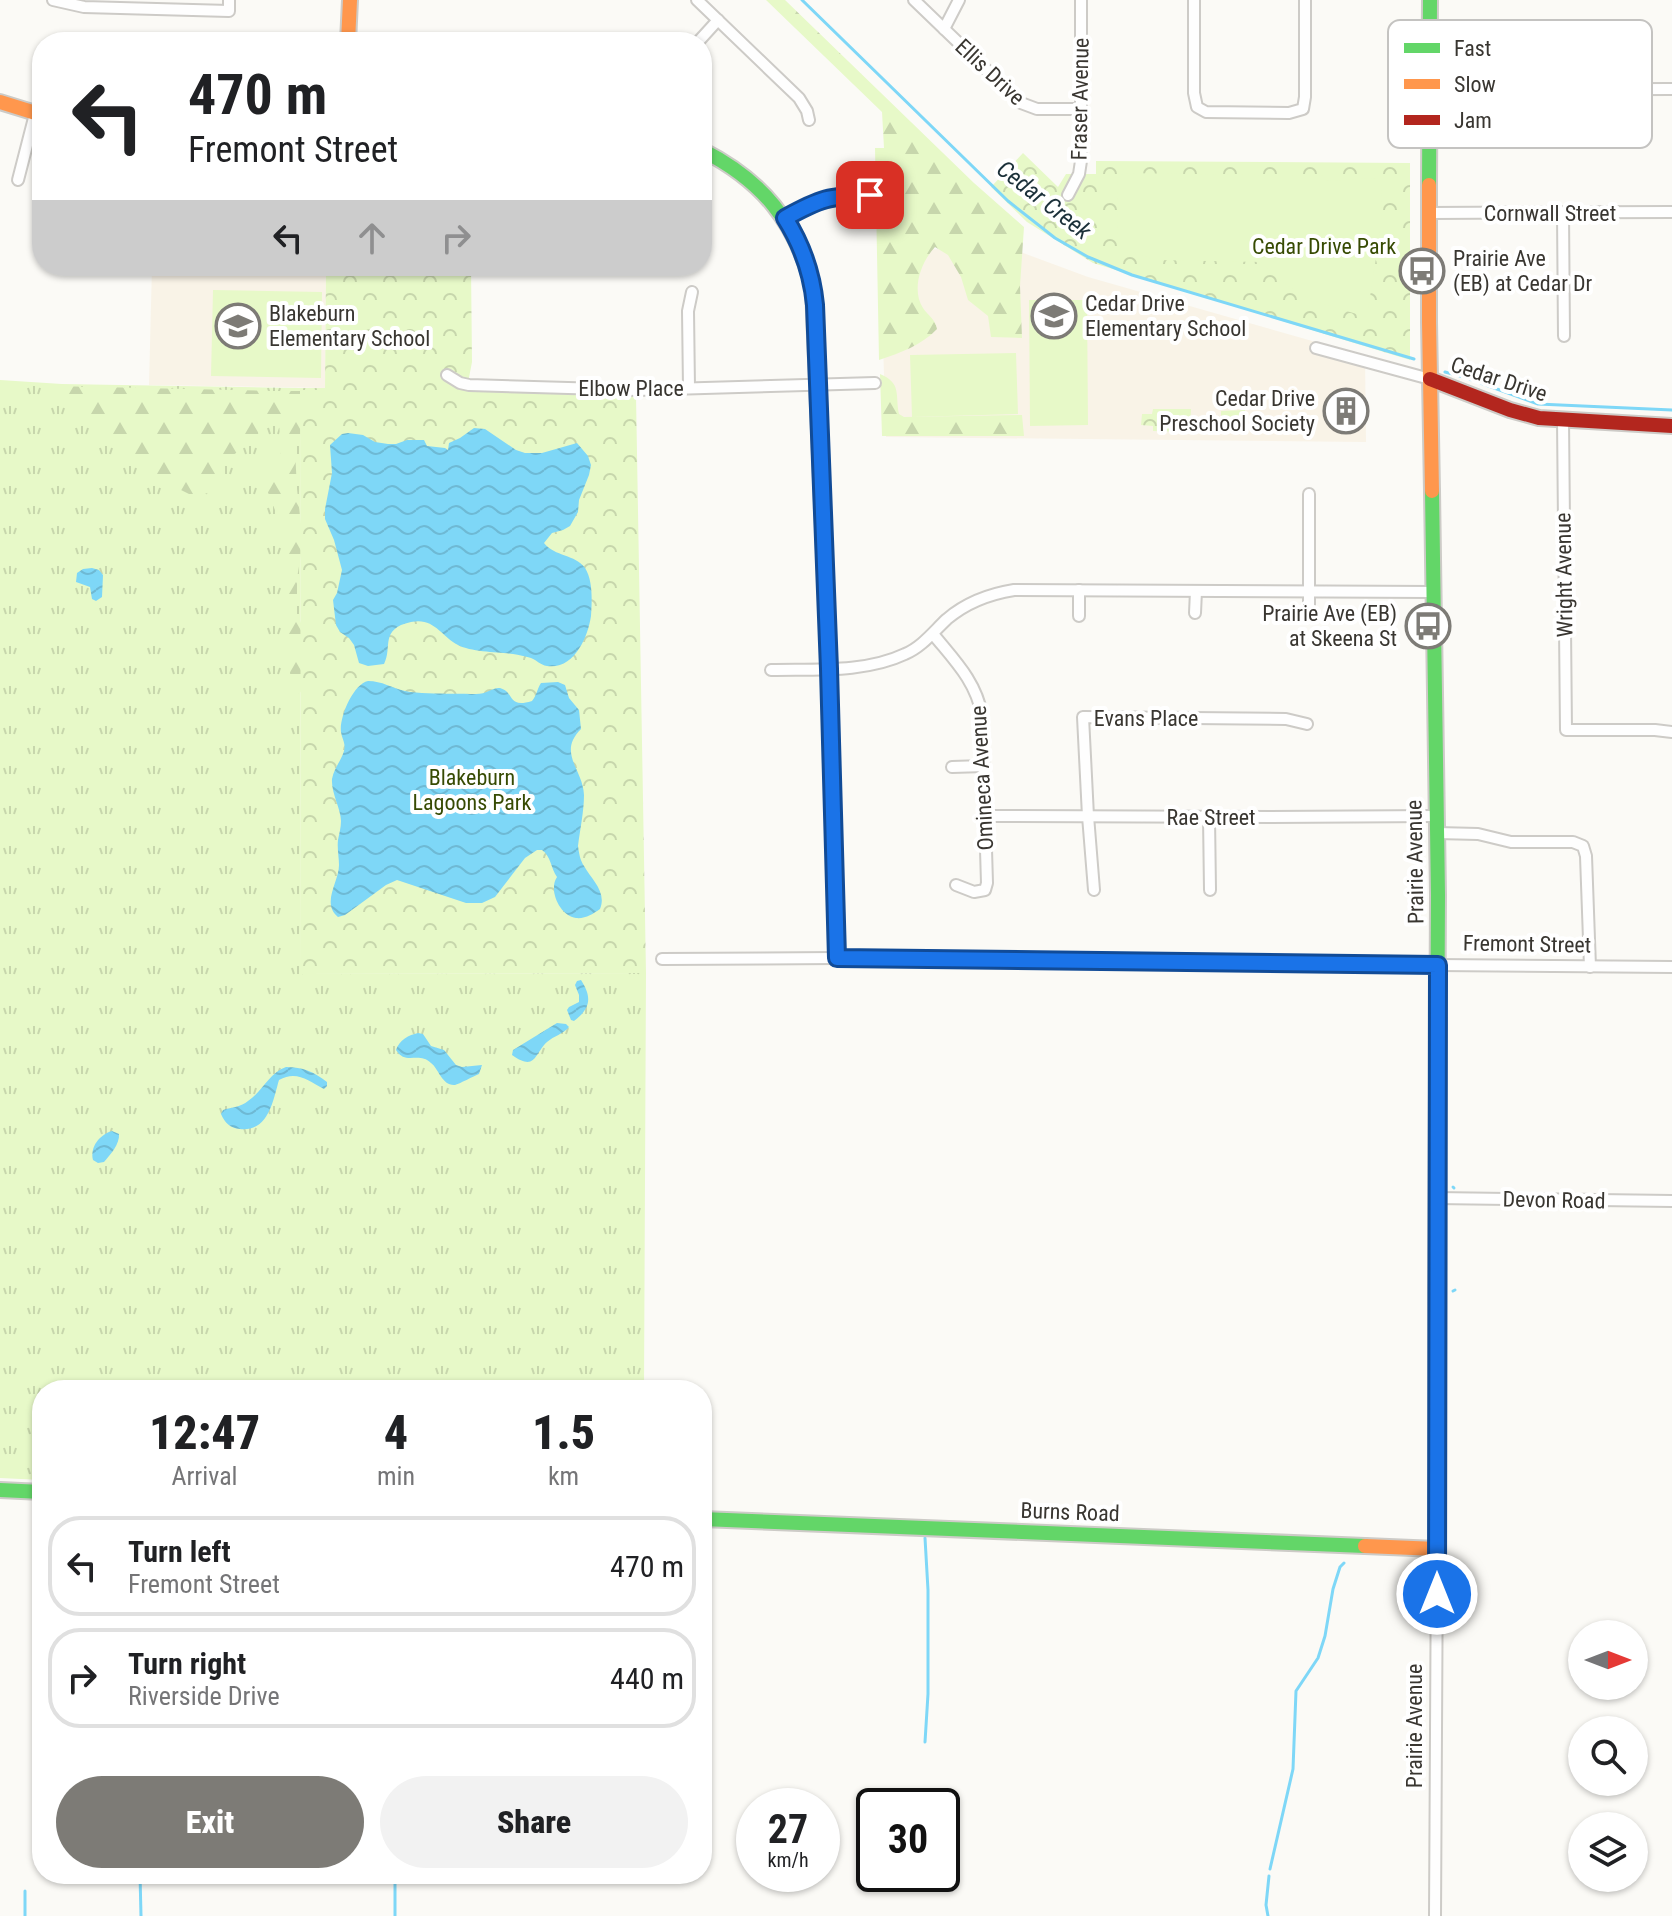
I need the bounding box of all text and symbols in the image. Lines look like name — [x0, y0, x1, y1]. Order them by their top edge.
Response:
legend — [1388, 20, 1652, 148]
street label: Ellis Drive — [950, 34, 1030, 110]
text: Fast — [1454, 36, 1491, 61]
street label: Fraser Avenue — [1066, 38, 1094, 160]
text: 470 m — [188, 62, 327, 128]
icon: left — [56, 64, 160, 168]
text: Slow — [1454, 72, 1496, 97]
text: Jam — [1454, 108, 1492, 133]
text: Fremont Street — [188, 129, 398, 171]
water label: Cedar Creek — [991, 155, 1097, 246]
pin — [836, 161, 904, 229]
icon: arrive — [848, 173, 892, 217]
street label: Cornwall Street — [1484, 201, 1616, 226]
icon: left — [266, 216, 310, 260]
icon: ahead — [350, 216, 394, 260]
icon: right — [434, 216, 478, 260]
park label: Cedar Drive Park — [1252, 234, 1396, 259]
place label: Prairie Ave (EB) at Cedar Dr — [1453, 246, 1593, 297]
bus stop icon: Prairie Ave (EB) at Cedar Dr — [1398, 247, 1446, 295]
place label: Cedar Drive Elementary School — [1085, 291, 1246, 341]
school or university icon: Cedar Drive Elementary School — [1030, 292, 1078, 340]
place label: Blakeburn Elementary School — [269, 301, 430, 351]
school or university icon: Blakeburn Elementary School — [214, 302, 262, 350]
street label: Cedar Drive — [1448, 352, 1550, 406]
street label: Elbow Place — [578, 376, 684, 401]
place label: Cedar Drive Preschool Society — [1159, 386, 1315, 436]
building icon: Cedar Drive Preschool Society — [1322, 387, 1370, 435]
street label: Wright Avenue — [1550, 512, 1578, 638]
place label: Prairie Ave (EB) at Skeena St — [1262, 601, 1397, 651]
bus stop icon: Prairie Ave (EB) at Skeena St — [1404, 602, 1452, 650]
street label: Omineca Avenue — [966, 705, 998, 851]
street label: Evans Place — [1094, 706, 1198, 731]
park label: Blakeburn Lagoons Park — [413, 765, 532, 815]
street label: Prairie Avenue — [1401, 800, 1429, 924]
street label: Rae Street — [1166, 805, 1256, 830]
street label: Fremont Street — [1463, 930, 1591, 958]
street label: Devon Road — [1502, 1187, 1606, 1213]
text: 12:47 — [149, 1404, 260, 1461]
text: 4 — [384, 1404, 408, 1461]
text: 1.5 — [532, 1404, 595, 1461]
text: Arrival — [171, 1461, 238, 1491]
text: min — [377, 1461, 415, 1491]
text: km — [548, 1461, 579, 1491]
street label: Burns Road — [1020, 1498, 1120, 1526]
text: Turn left — [128, 1534, 231, 1569]
icon: left — [60, 1544, 104, 1588]
text: 470 m — [610, 1549, 684, 1584]
position arrow — [1395, 1552, 1479, 1636]
text: Fremont Street — [128, 1569, 280, 1599]
north arrow — [1568, 1620, 1648, 1700]
map controls — [1568, 1620, 1648, 1892]
text: Turn right — [128, 1646, 246, 1681]
icon: right — [60, 1656, 104, 1700]
text: 440 m — [610, 1661, 684, 1696]
street label: Prairie Avenue — [1402, 1664, 1427, 1788]
text: Riverside Drive — [128, 1681, 280, 1711]
button: search — [1568, 1716, 1648, 1796]
button: Exit — [56, 1776, 364, 1868]
button: Share — [380, 1776, 688, 1868]
speed limit sign: 30 — [856, 1788, 960, 1892]
text: 27 — [768, 1806, 808, 1853]
button: layers — [1568, 1812, 1648, 1892]
text: km/h — [767, 1848, 809, 1872]

